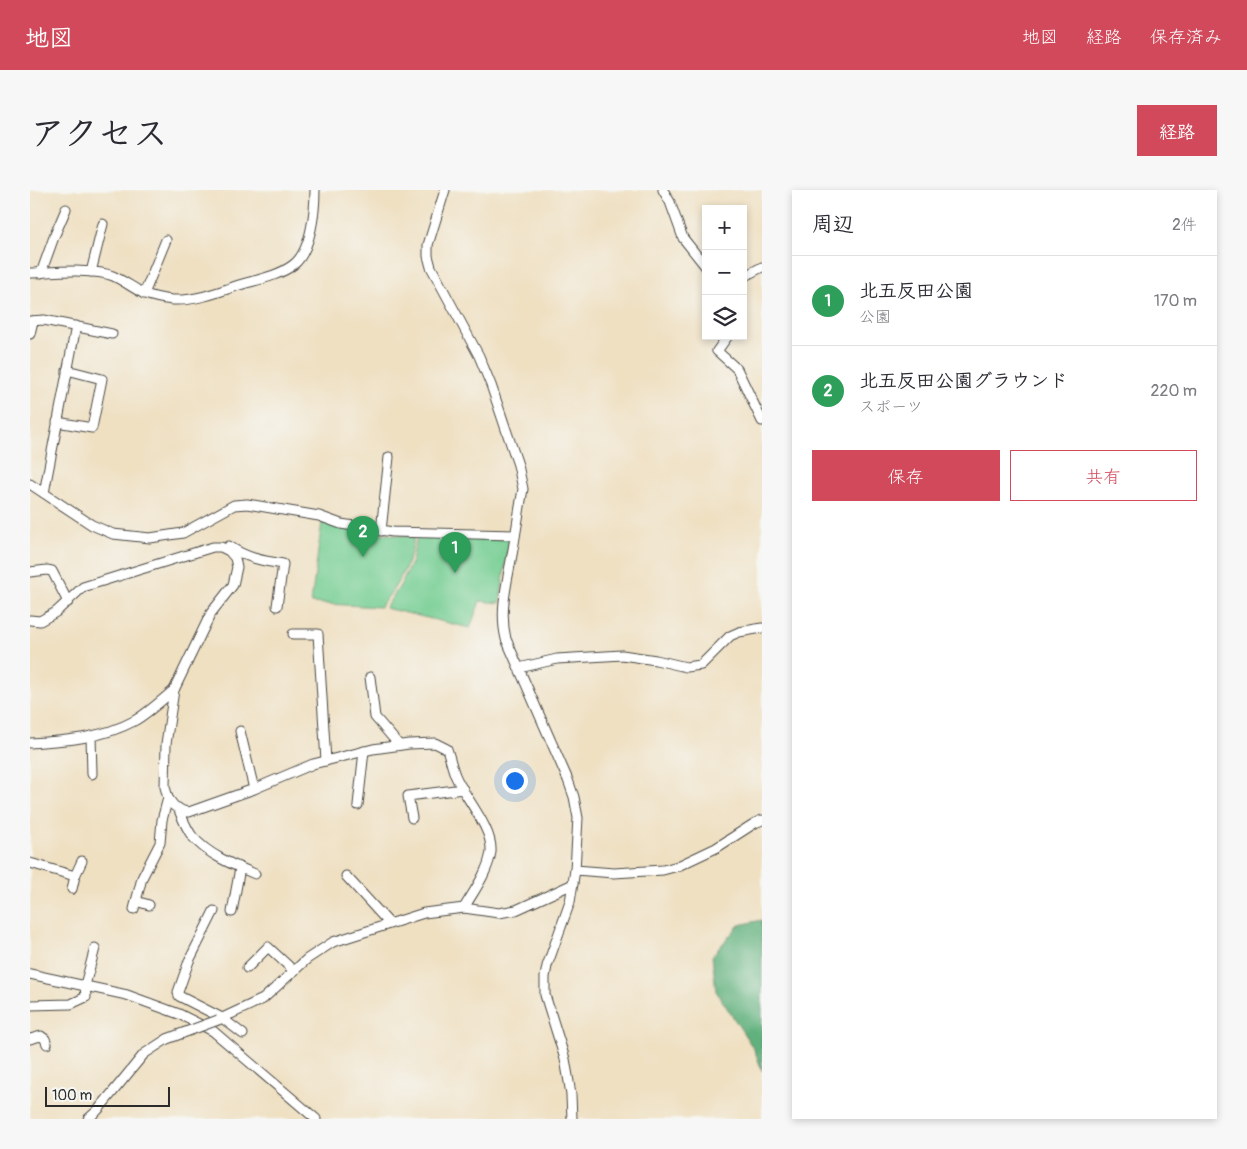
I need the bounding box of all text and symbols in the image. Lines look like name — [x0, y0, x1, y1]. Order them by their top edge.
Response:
text: 地図 — [25, 24, 73, 53]
text: 地図 — [1022, 26, 1058, 49]
text: 経路 — [1086, 26, 1122, 49]
text: 保存済み — [1150, 26, 1222, 49]
button: 経路 — [1137, 105, 1217, 156]
text: アクセス — [30, 112, 168, 156]
map controls — [702, 205, 747, 340]
button: + — [702, 205, 747, 250]
text: 周辺 — [812, 211, 854, 238]
text: 2件 — [1172, 215, 1197, 235]
button: − — [702, 250, 747, 295]
text: 北五反田公園 — [859, 279, 973, 303]
text: 1 — [825, 291, 831, 311]
text: 170 m — [1154, 291, 1197, 311]
button: layers — [702, 295, 747, 340]
text: 公園 — [859, 307, 891, 327]
text: 北五反田公園グラウンド — [859, 369, 1068, 393]
text: 2 — [824, 381, 832, 401]
text: 220 m — [1151, 381, 1197, 401]
text: スポーツ — [859, 397, 923, 417]
button: 保存 — [812, 450, 1000, 501]
button: 共有 — [1010, 450, 1197, 501]
pin: 2 — [347, 516, 379, 557]
pin: 1 — [439, 532, 471, 573]
your location — [502, 768, 528, 794]
scale bar — [45, 1084, 170, 1107]
text: 100 m — [52, 1087, 92, 1104]

